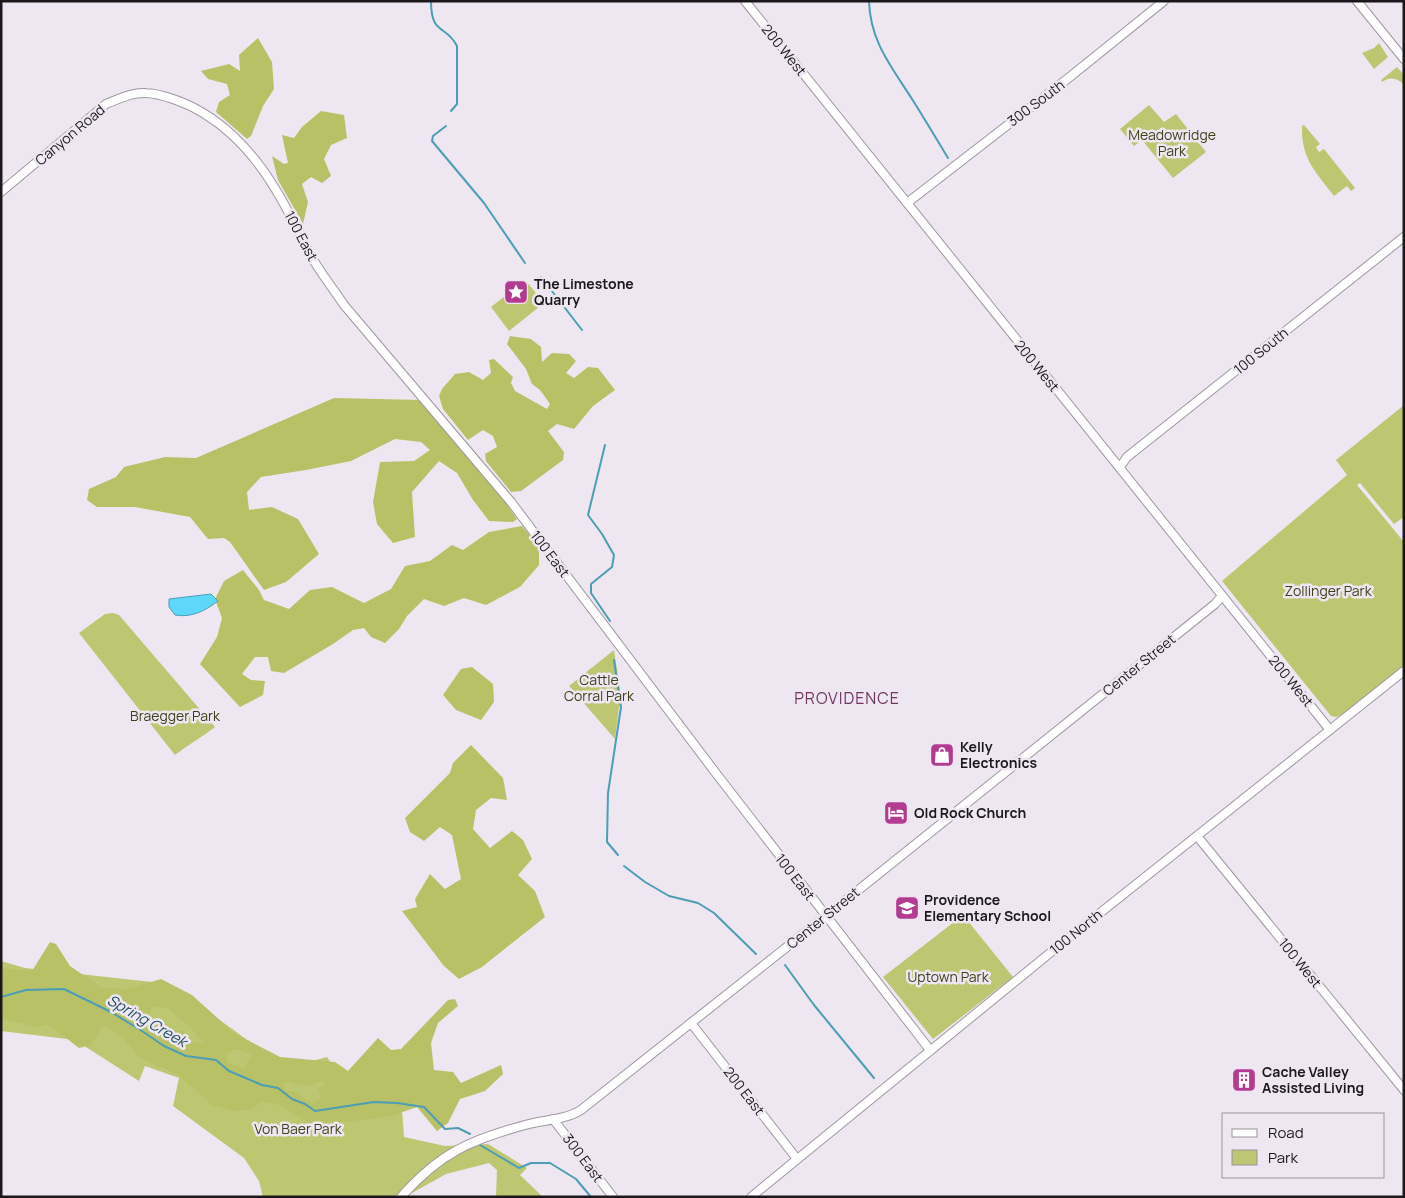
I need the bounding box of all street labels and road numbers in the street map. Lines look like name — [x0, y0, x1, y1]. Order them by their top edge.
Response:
street label: 200 West — [758, 20, 811, 80]
street label: 300 South — [1003, 75, 1068, 130]
street label: Canyon Road — [31, 100, 109, 169]
street label: 100 East — [280, 207, 323, 264]
street label: 100 South — [1230, 323, 1292, 378]
street label: 200 West — [1011, 336, 1064, 396]
street label: 100 East — [527, 526, 574, 581]
street label: Center Street — [1098, 629, 1179, 700]
street label: 200 West — [1265, 651, 1318, 711]
street label: 100 East — [771, 850, 820, 904]
street label: Center Street — [782, 882, 863, 953]
street label: 100 North — [1046, 905, 1106, 959]
street label: 100 West — [1275, 934, 1326, 992]
street label: 200 East — [719, 1063, 770, 1119]
street label: 300 East — [559, 1129, 608, 1186]

